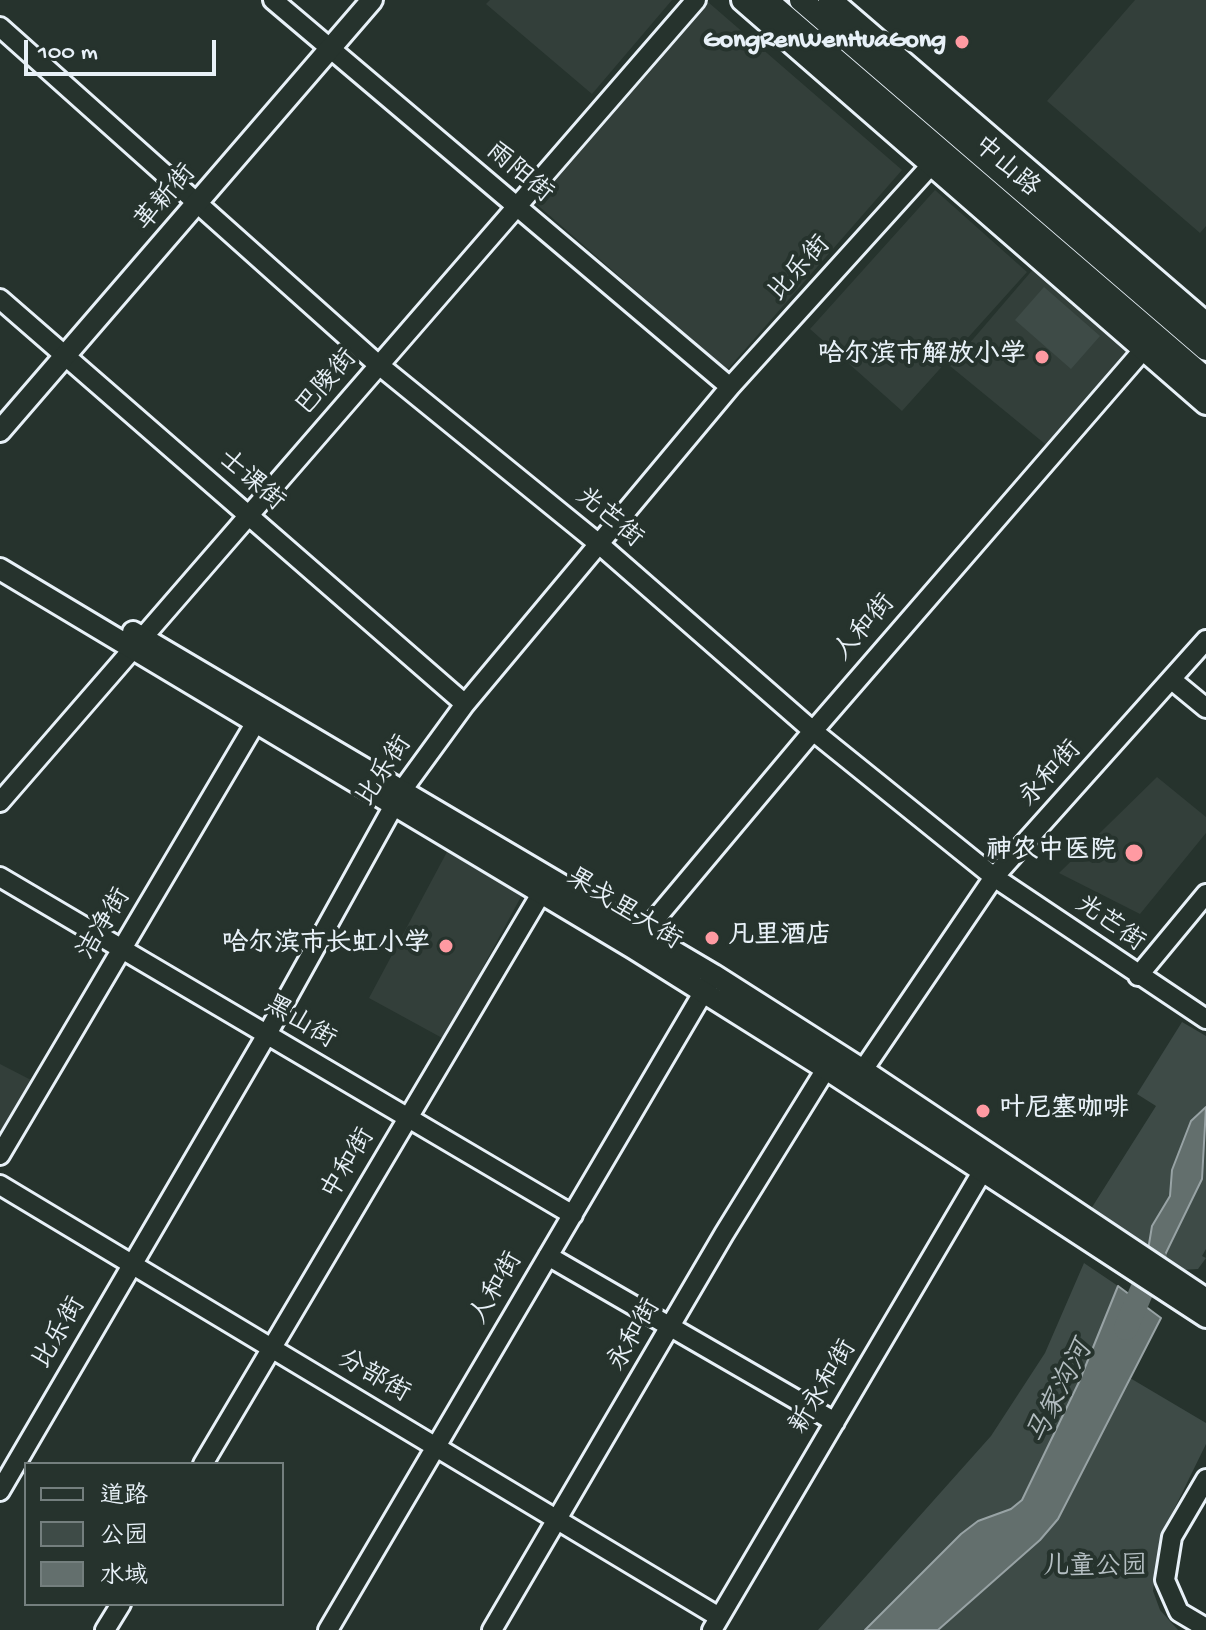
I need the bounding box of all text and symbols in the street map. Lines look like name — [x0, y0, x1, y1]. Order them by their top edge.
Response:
scale bar — [28, 24, 220, 74]
place label: GongRenWenHuaGong — [703, 26, 946, 58]
marker: GongRenWenHuaGong — [953, 33, 971, 51]
text: 100 m — [38, 39, 98, 68]
street label: 中山路 — [965, 131, 1045, 205]
street label: 雨阳街 — [478, 137, 558, 211]
street label: 革新街 — [130, 159, 204, 239]
street label: 比乐街 — [763, 231, 839, 309]
place label: 哈尔滨市解放小学 — [818, 341, 1026, 373]
street label: 巴陵街 — [291, 344, 365, 424]
marker: 哈尔滨市解放小学 — [1033, 348, 1051, 366]
street label: 士课街 — [210, 445, 290, 519]
street label: 光芒街 — [568, 482, 648, 556]
street label: 人和街 — [829, 589, 903, 669]
street label: 比乐街 — [352, 731, 420, 813]
street label: 永和街 — [1014, 736, 1090, 814]
place label: 神农中医院 — [986, 837, 1116, 869]
marker: 神农中医院 — [1123, 842, 1145, 864]
street label: 果戈里大街 — [560, 863, 686, 959]
street label: 洁净街 — [73, 884, 139, 966]
street label: 光芒街 — [1068, 890, 1150, 960]
place label: 凡里酒店 — [728, 922, 832, 954]
marker: 凡里酒店 — [703, 929, 721, 947]
place label: 哈尔滨市长虹小学 — [222, 930, 430, 962]
marker: 哈尔滨市长虹小学 — [437, 937, 455, 955]
street label: 黑山街 — [258, 991, 340, 1057]
place label: 叶尼塞咖啡 — [999, 1095, 1129, 1127]
marker: 叶尼塞咖啡 — [974, 1102, 992, 1120]
street label: 中和街 — [317, 1124, 383, 1206]
street label: 人和街 — [465, 1247, 531, 1331]
street label: 比乐街 — [28, 1292, 94, 1376]
street label: 永和街 — [603, 1294, 669, 1378]
street label: 新永和街 — [785, 1335, 865, 1441]
water label: 马家沟河 — [1022, 1336, 1102, 1452]
street label: 分部街 — [331, 1345, 415, 1411]
legend — [24, 1462, 284, 1606]
text: 道路 — [100, 1483, 148, 1512]
text: 公园 — [100, 1523, 148, 1552]
park label: 儿童公园 — [1043, 1553, 1147, 1585]
text: 水域 — [100, 1563, 148, 1592]

